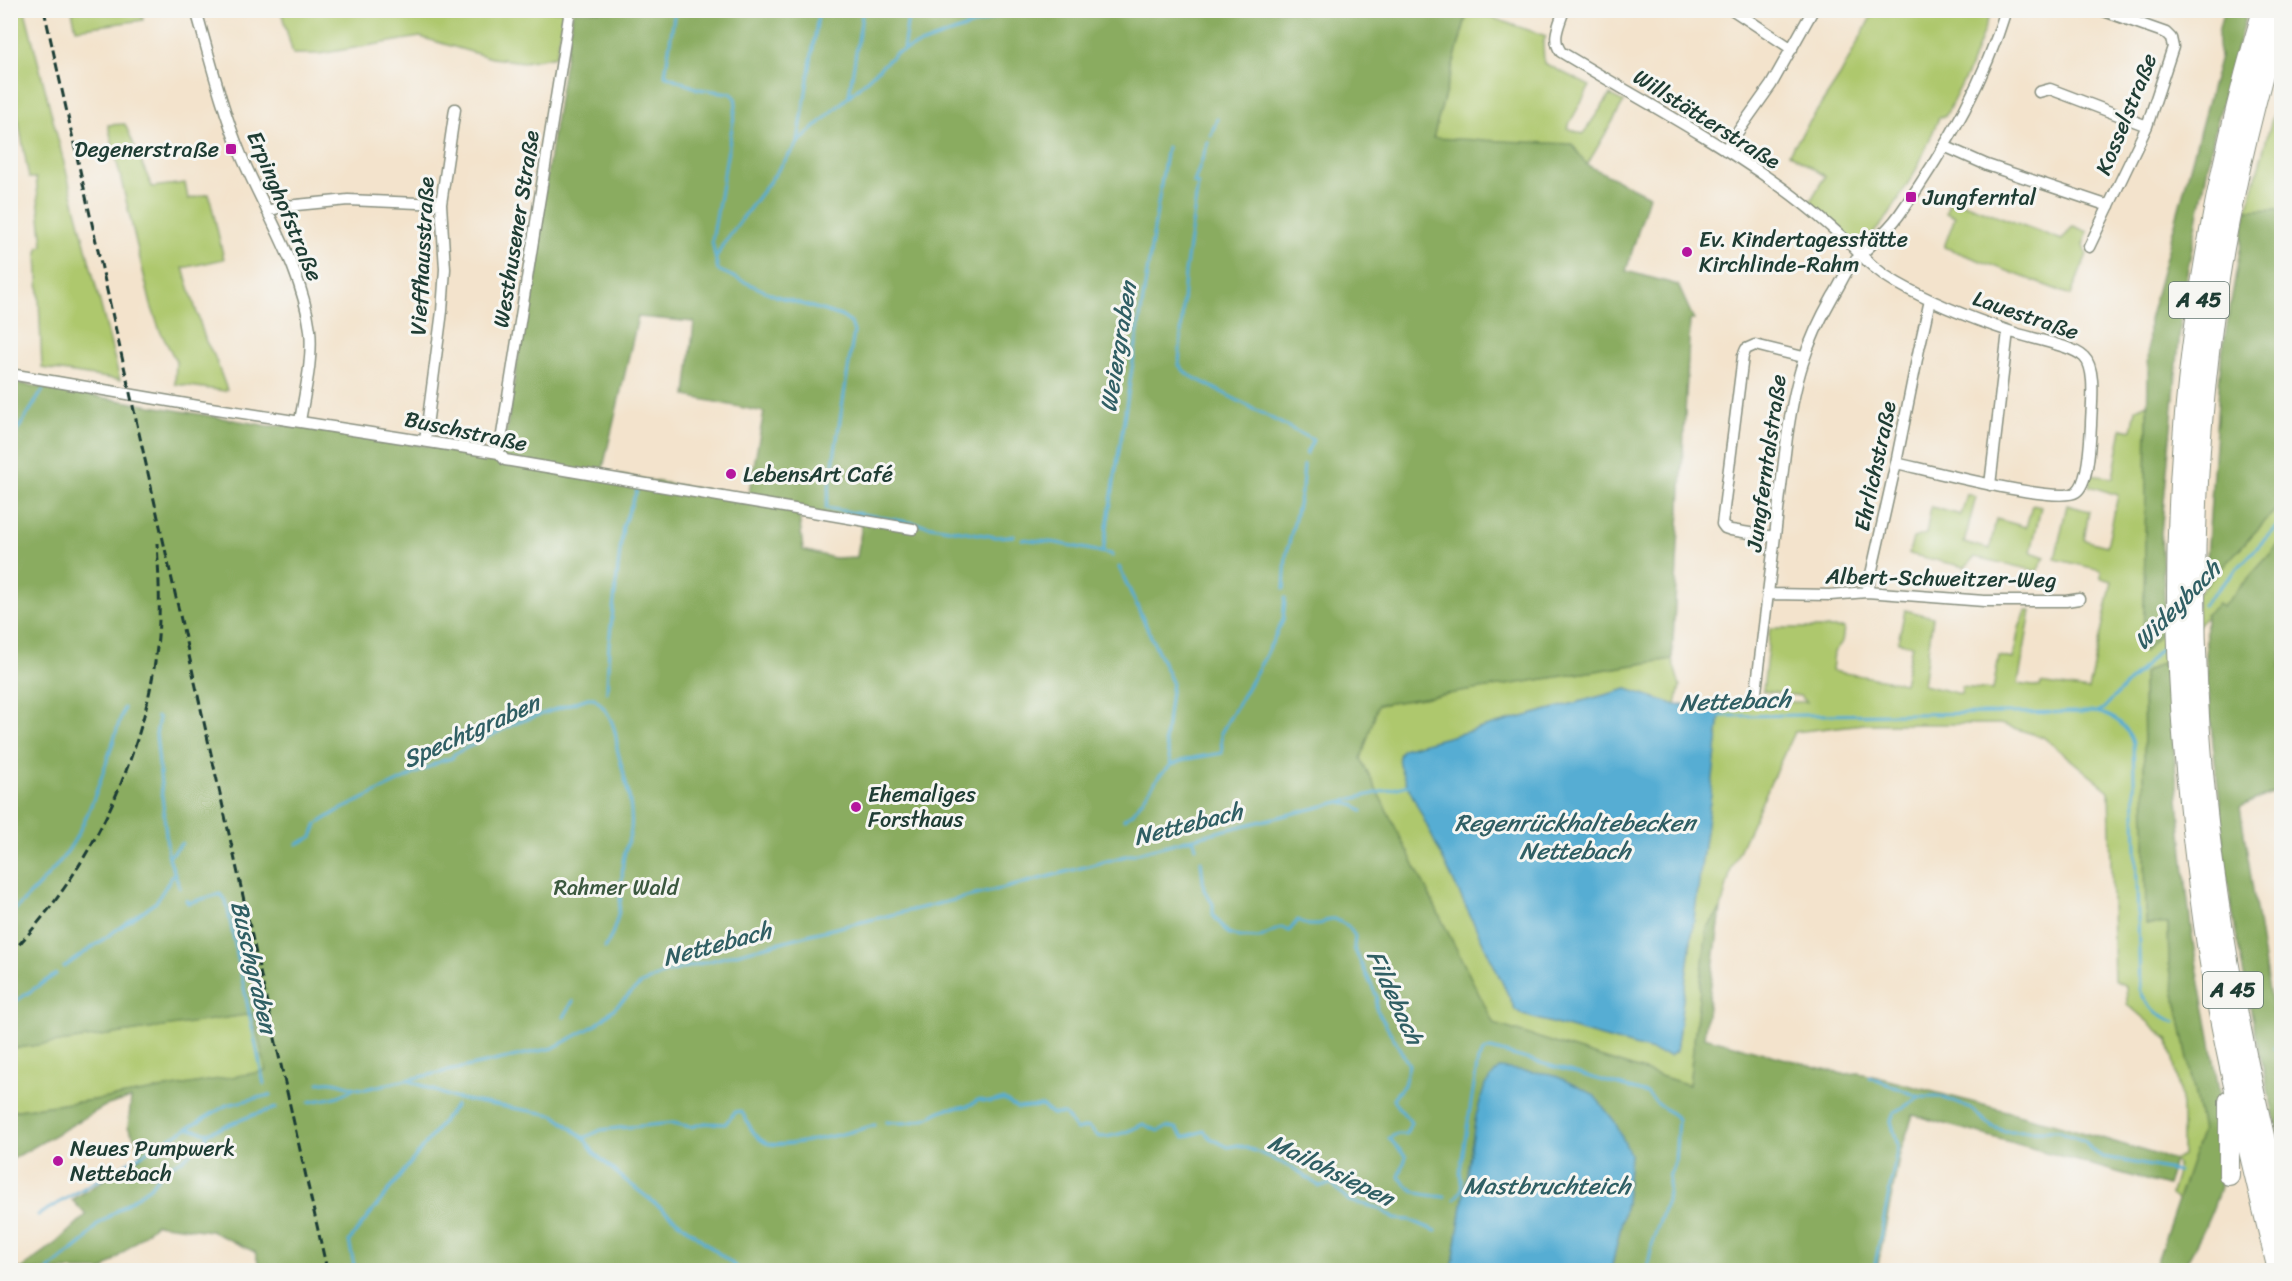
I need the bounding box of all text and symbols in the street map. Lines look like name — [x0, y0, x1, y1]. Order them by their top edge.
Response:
street label: Kosselstraße — [2084, 47, 2168, 181]
street label: Willstätterstraße — [1625, 58, 1789, 180]
street label: Erpinghofstraße — [236, 125, 334, 287]
street label: Westhusener Straße — [481, 127, 551, 330]
place label: Degenerstraße — [74, 130, 219, 169]
marker: Degenerstraße — [224, 142, 238, 156]
street label: Vieffhausstraße — [398, 175, 446, 336]
place label: Jungferntal — [1922, 178, 2037, 217]
marker: Jungferntal — [1904, 190, 1918, 204]
place label: Ev. Kindertagesstätte Kirchlinde-Rahm — [1699, 220, 1908, 284]
marker: Ev. Kindertagesstätte Kirchlinde-Rahm — [1680, 245, 1694, 259]
water label: Weiergraben — [1087, 276, 1149, 415]
street label: Lauestraße — [1968, 279, 2084, 351]
road number: A 45 — [2169, 282, 2229, 318]
street label: Jungferntalstraße — [1734, 372, 1798, 555]
street label: Ehrlichstraße — [1842, 397, 1908, 535]
street label: Buschstraße — [401, 399, 531, 463]
place label: LebensArt Café — [743, 455, 893, 494]
marker: LebensArt Café — [724, 467, 738, 481]
water label: Wideybach — [2123, 548, 2233, 660]
street label: Albert-Schweitzer-Weg — [1824, 556, 2057, 600]
water label: Nettebach — [1679, 678, 1794, 724]
water label: Spechtgraben — [395, 681, 549, 780]
place label: Ehemaliges Forsthaus — [868, 775, 977, 839]
water label: Nettebach — [1129, 790, 1249, 858]
marker: Ehemaliges Forsthaus — [849, 800, 863, 814]
water label: Regenrückhaltebecken Nettebach — [1455, 802, 1698, 872]
park label: Rahmer Wald — [554, 868, 680, 907]
water label: Buschgraben — [218, 897, 290, 1040]
water label: Nettebach — [658, 909, 778, 979]
water label: Fildebach — [1355, 942, 1436, 1054]
road number: A 45 — [2203, 972, 2263, 1008]
water label: Mailohsiepen — [1261, 1121, 1404, 1220]
place label: Neues Pumpwerk Nettebach — [70, 1129, 235, 1193]
marker: Neues Pumpwerk Nettebach — [51, 1154, 65, 1168]
water label: Mastbruchteich — [1464, 1165, 1633, 1207]

